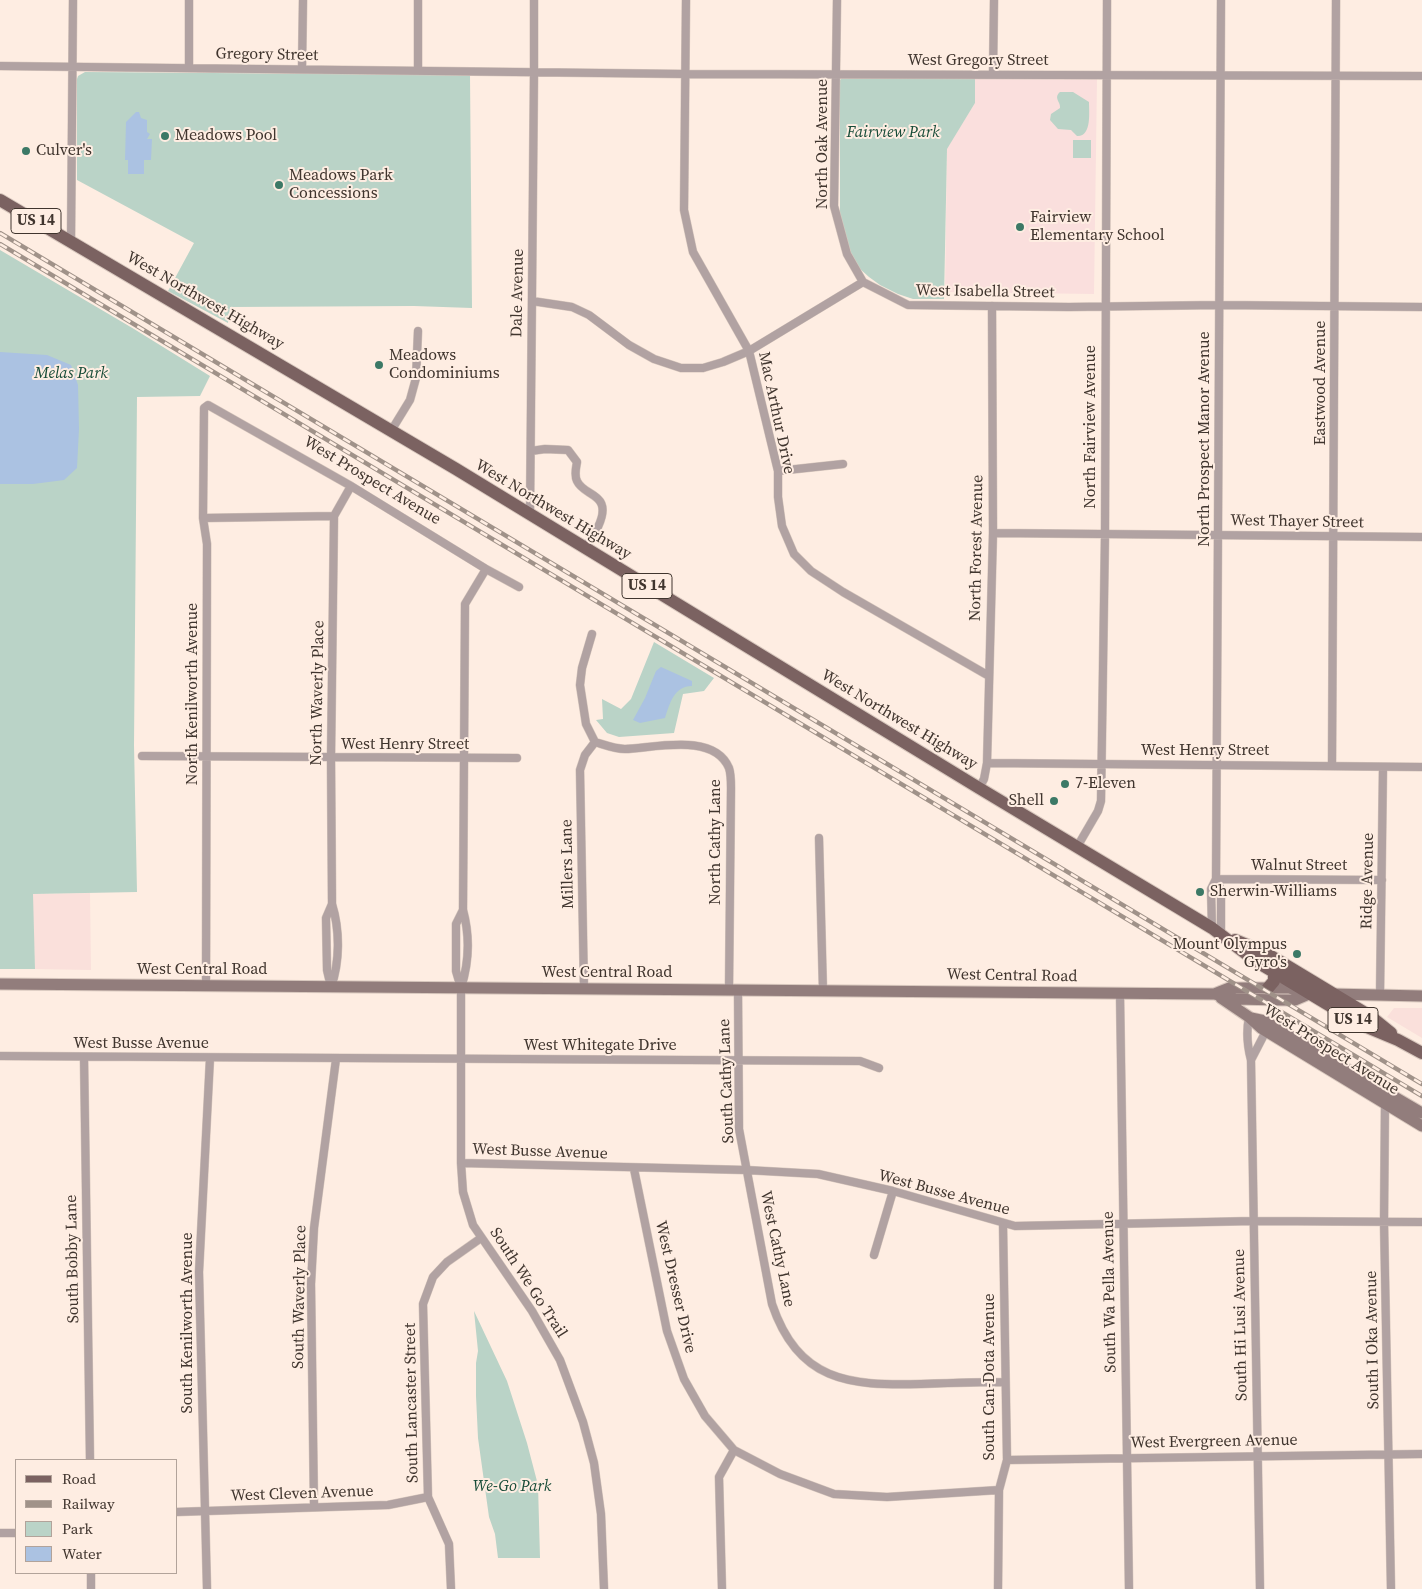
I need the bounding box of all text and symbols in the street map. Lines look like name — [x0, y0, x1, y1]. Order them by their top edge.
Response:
street label: Gregory Street — [215, 45, 319, 65]
street label: West Gregory Street — [907, 51, 1049, 71]
street label: North Oak Avenue — [813, 79, 833, 209]
park label: Fairview Park — [847, 123, 939, 143]
place label: Meadows Pool — [175, 126, 277, 146]
marker: Meadows Pool — [159, 130, 171, 142]
place label: Culver's — [36, 141, 92, 161]
marker: Culver's — [20, 145, 32, 157]
place label: Meadows Park Concessions — [289, 166, 393, 204]
marker: Meadows Park Concessions — [273, 179, 285, 191]
road number: US 14 — [11, 208, 61, 234]
place label: Fairview Elementary School — [1030, 208, 1164, 246]
marker: Fairview Elementary School — [1014, 221, 1026, 233]
street label: West Northwest Highway — [123, 248, 287, 354]
street label: Dale Avenue — [508, 248, 528, 338]
street label: West Isabella Street — [915, 281, 1055, 303]
street label: Eastwood Avenue — [1311, 321, 1331, 445]
street label: North Prospect Manor Avenue — [1195, 331, 1215, 547]
street label: North Fairview Avenue — [1081, 345, 1101, 509]
place label: Meadows Condominiums — [389, 346, 500, 384]
street label: Mac Arthur Drive — [754, 350, 798, 476]
marker: Meadows Condominiums — [373, 359, 385, 371]
park label: Melas Park — [34, 364, 108, 384]
street label: West Prospect Avenue — [300, 432, 444, 530]
street label: West Northwest Highway — [471, 456, 635, 564]
street label: North Forest Avenue — [966, 475, 988, 621]
street label: West Thayer Street — [1230, 511, 1364, 533]
road number: US 14 — [622, 574, 672, 598]
street label: North Kenilworth Avenue — [183, 603, 203, 785]
street label: North Waverly Place — [307, 620, 329, 766]
street label: West Northwest Highway — [817, 666, 981, 774]
street label: West Henry Street — [341, 735, 469, 755]
street label: West Henry Street — [1141, 741, 1269, 761]
place label: 7-Eleven — [1075, 774, 1136, 794]
marker: 7-Eleven — [1059, 778, 1071, 790]
street label: North Cathy Lane — [706, 779, 726, 905]
place label: Shell — [1009, 791, 1044, 811]
marker: Shell — [1048, 795, 1060, 807]
street label: Millers Lane — [558, 819, 578, 909]
street label: Ridge Avenue — [1358, 833, 1378, 929]
street label: Walnut Street — [1251, 856, 1347, 876]
place label: Sherwin-Williams — [1210, 882, 1337, 902]
marker: Sherwin-Williams — [1194, 886, 1206, 898]
place label: Mount Olympus Gyro's — [1173, 935, 1287, 973]
marker: Mount Olympus Gyro's — [1291, 948, 1303, 960]
street label: West Central Road — [137, 960, 267, 980]
street label: West Central Road — [542, 963, 672, 983]
street label: West Central Road — [946, 965, 1078, 987]
street label: West Prospect Avenue — [1260, 1000, 1402, 1100]
road number: US 14 — [1328, 1008, 1378, 1032]
street label: South Cathy Lane — [715, 1018, 739, 1144]
street label: West Busse Avenue — [73, 1034, 209, 1054]
street label: West Whitegate Drive — [523, 1036, 677, 1056]
street label: West Busse Avenue — [472, 1140, 608, 1164]
street label: West Busse Avenue — [876, 1166, 1012, 1220]
street label: West Cathy Lane — [755, 1189, 799, 1309]
street label: South Bobby Lane — [62, 1194, 84, 1324]
street label: South Wa Pella Avenue — [1099, 1211, 1121, 1373]
street label: West Dresser Drive — [650, 1219, 700, 1355]
street label: South We Go Trail — [485, 1224, 571, 1342]
street label: South Waverly Place — [289, 1225, 311, 1369]
street label: South Kenilworth Avenue — [178, 1232, 198, 1414]
street label: South Hi Lusi Avenue — [1230, 1249, 1252, 1401]
street label: South I Oka Avenue — [1362, 1270, 1384, 1410]
street label: South Can-Dota Avenue — [980, 1293, 1000, 1461]
street label: South Lancaster Street — [401, 1323, 423, 1483]
street label: West Evergreen Avenue — [1130, 1431, 1298, 1453]
legend — [15, 1459, 178, 1574]
text: Road — [62, 1468, 96, 1489]
park label: We-Go Park — [473, 1477, 551, 1497]
street label: West Cleven Avenue — [230, 1482, 374, 1506]
text: Railway — [62, 1493, 115, 1514]
text: Park — [62, 1518, 93, 1539]
text: Water — [62, 1543, 102, 1564]

